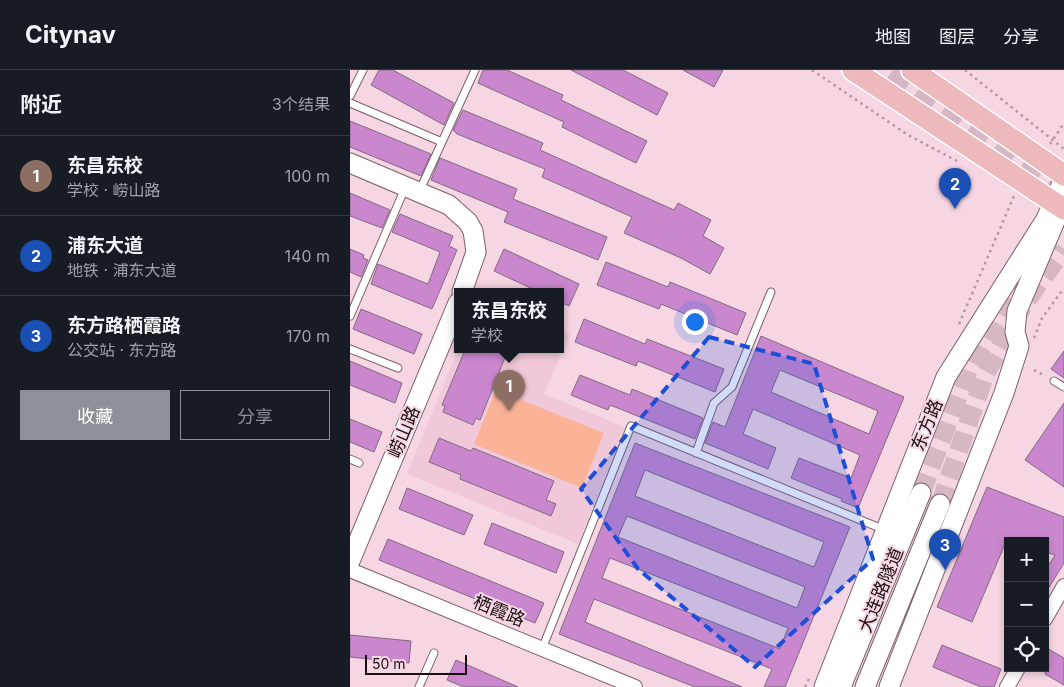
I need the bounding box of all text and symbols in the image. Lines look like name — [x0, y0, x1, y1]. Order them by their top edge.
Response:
text: Citynav — [25, 20, 116, 49]
text: 地图 — [875, 26, 911, 47]
text: 图层 — [939, 26, 975, 47]
text: 分享 — [1003, 26, 1039, 47]
text: 附近 — [20, 92, 62, 117]
text: 3个结果 — [272, 94, 330, 114]
text: 东昌东校 — [67, 154, 143, 177]
text: 1 — [33, 166, 39, 186]
text: 100 m — [285, 166, 330, 186]
pin: 2 — [939, 168, 971, 209]
text: 学校 · 崂山路 — [67, 180, 161, 200]
text: 浦东大道 — [67, 234, 143, 257]
text: 2 — [31, 246, 41, 266]
text: 140 m — [285, 246, 330, 266]
text: 地铁 · 浦东大道 — [67, 260, 177, 280]
popup — [454, 288, 564, 353]
text: 东昌东校 — [471, 299, 547, 322]
your location — [682, 309, 708, 335]
text: 东方路栖霞路 — [67, 314, 181, 337]
text: 学校 — [471, 325, 503, 345]
text: 3 — [31, 326, 41, 346]
text: 170 m — [286, 326, 330, 346]
text: 公交站 · 东方路 — [67, 340, 177, 360]
pin: 1 — [493, 370, 525, 411]
button: 收藏 — [20, 390, 170, 440]
button: 分享 — [180, 390, 330, 440]
street label: 东方路 — [907, 396, 946, 454]
street label: 崂山路 — [383, 403, 424, 461]
pin: 3 — [929, 529, 961, 570]
map controls — [1004, 537, 1049, 672]
button: + — [1004, 537, 1049, 582]
street label: 大连路隧道 — [854, 544, 907, 635]
button: − — [1004, 582, 1049, 627]
street label: 栖霞路 — [470, 591, 528, 630]
button: locate — [1004, 627, 1049, 672]
scale bar — [365, 652, 468, 675]
text: 50 m — [372, 655, 406, 672]

